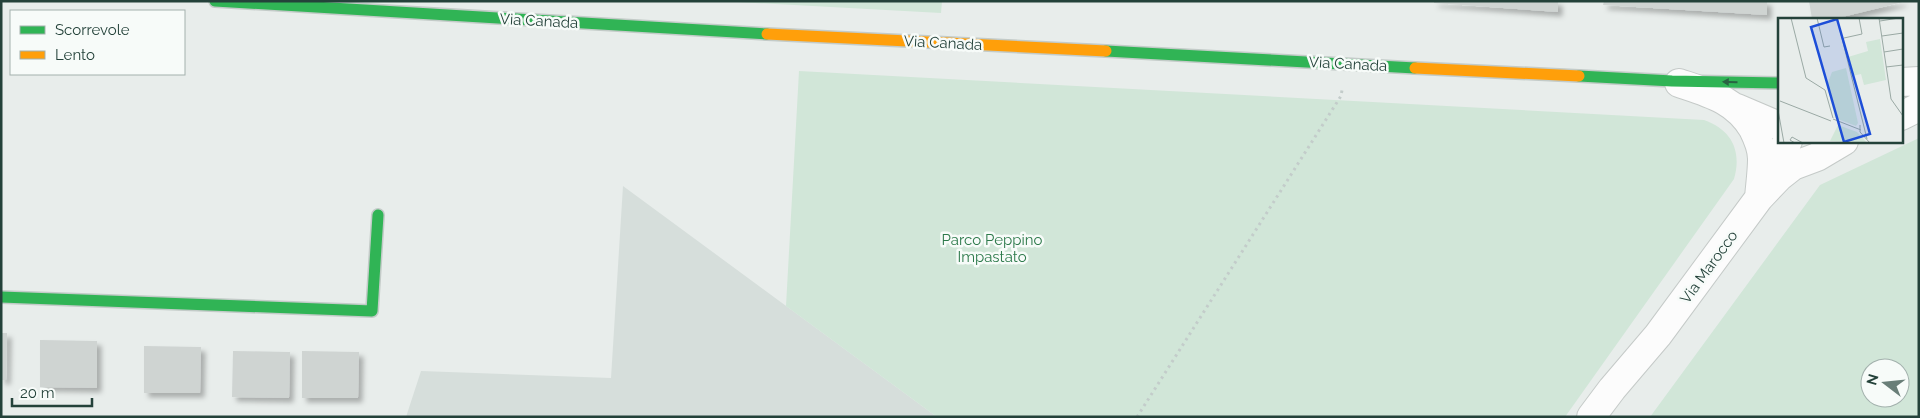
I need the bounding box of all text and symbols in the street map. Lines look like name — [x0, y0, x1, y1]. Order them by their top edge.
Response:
legend — [10, 10, 185, 75]
street label: Via Canada — [499, 10, 579, 32]
inset map — [1778, 18, 1902, 142]
text: Scorrevole — [55, 21, 130, 39]
street label: Via Canada — [903, 32, 983, 54]
text: Lento — [55, 46, 95, 64]
street label: Via Canada — [1308, 53, 1388, 75]
one-way arrow — [1722, 78, 1738, 86]
street label: Via Marocco — [1676, 227, 1742, 307]
park label: Parco Peppino Impastato — [942, 231, 1042, 266]
north arrow — [1860, 358, 1910, 408]
text: N — [1863, 372, 1882, 387]
scale bar — [12, 376, 92, 408]
text: 20 m — [20, 384, 55, 402]

